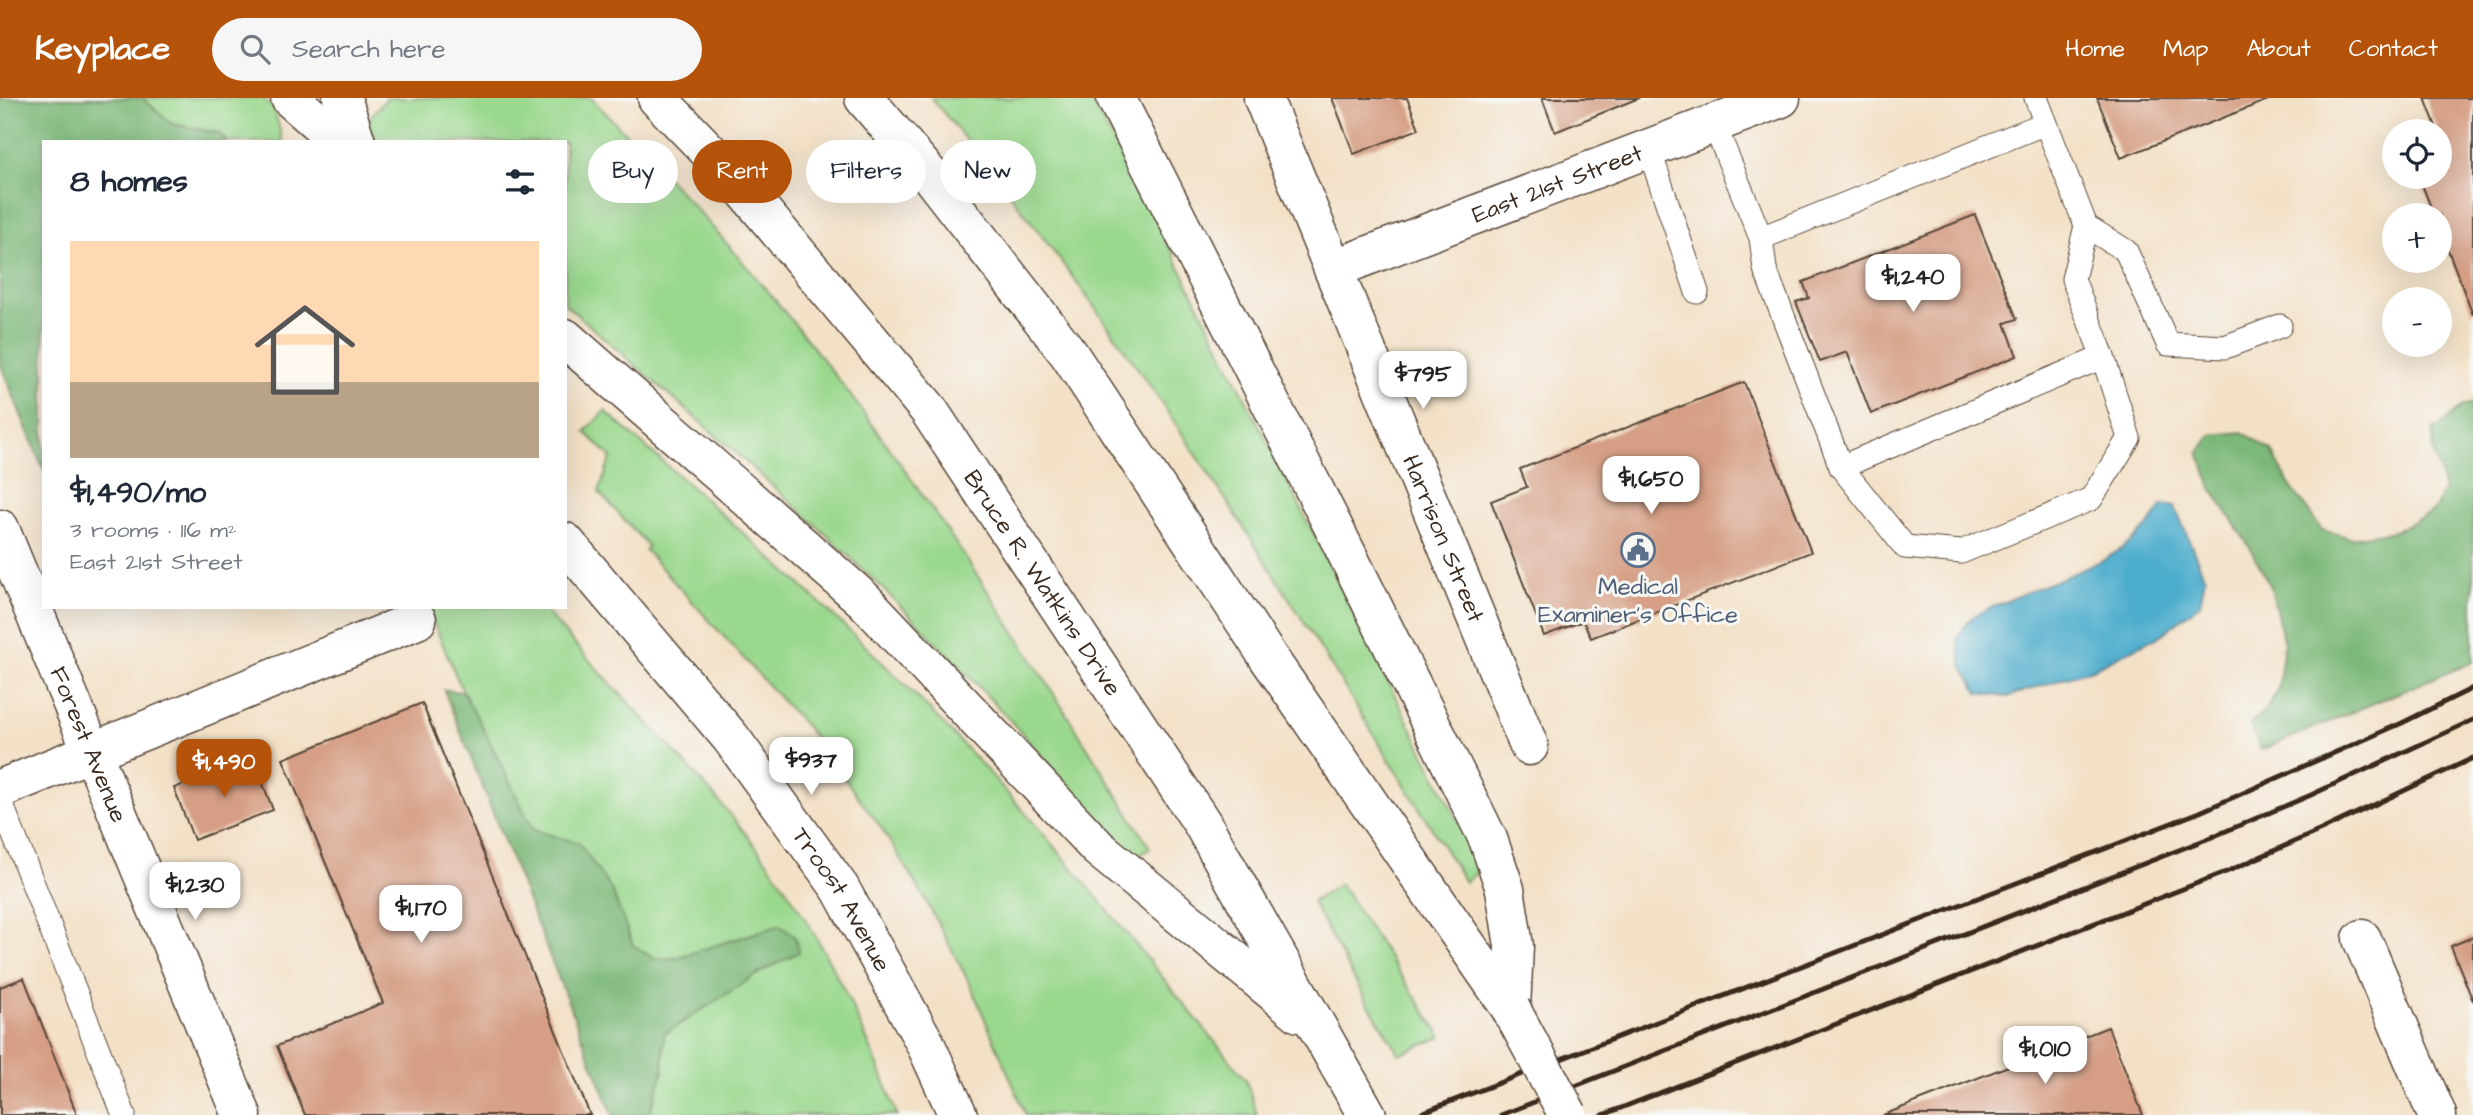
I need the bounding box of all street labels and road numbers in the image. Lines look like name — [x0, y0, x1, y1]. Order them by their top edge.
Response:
street label: East 21st Street — [1467, 136, 1648, 232]
street label: Harrison Street — [1393, 450, 1492, 628]
street label: Bruce R. Watkins Drive — [955, 463, 1129, 703]
street label: Forest Avenue — [41, 662, 135, 828]
street label: Troost Avenue — [783, 821, 899, 978]

